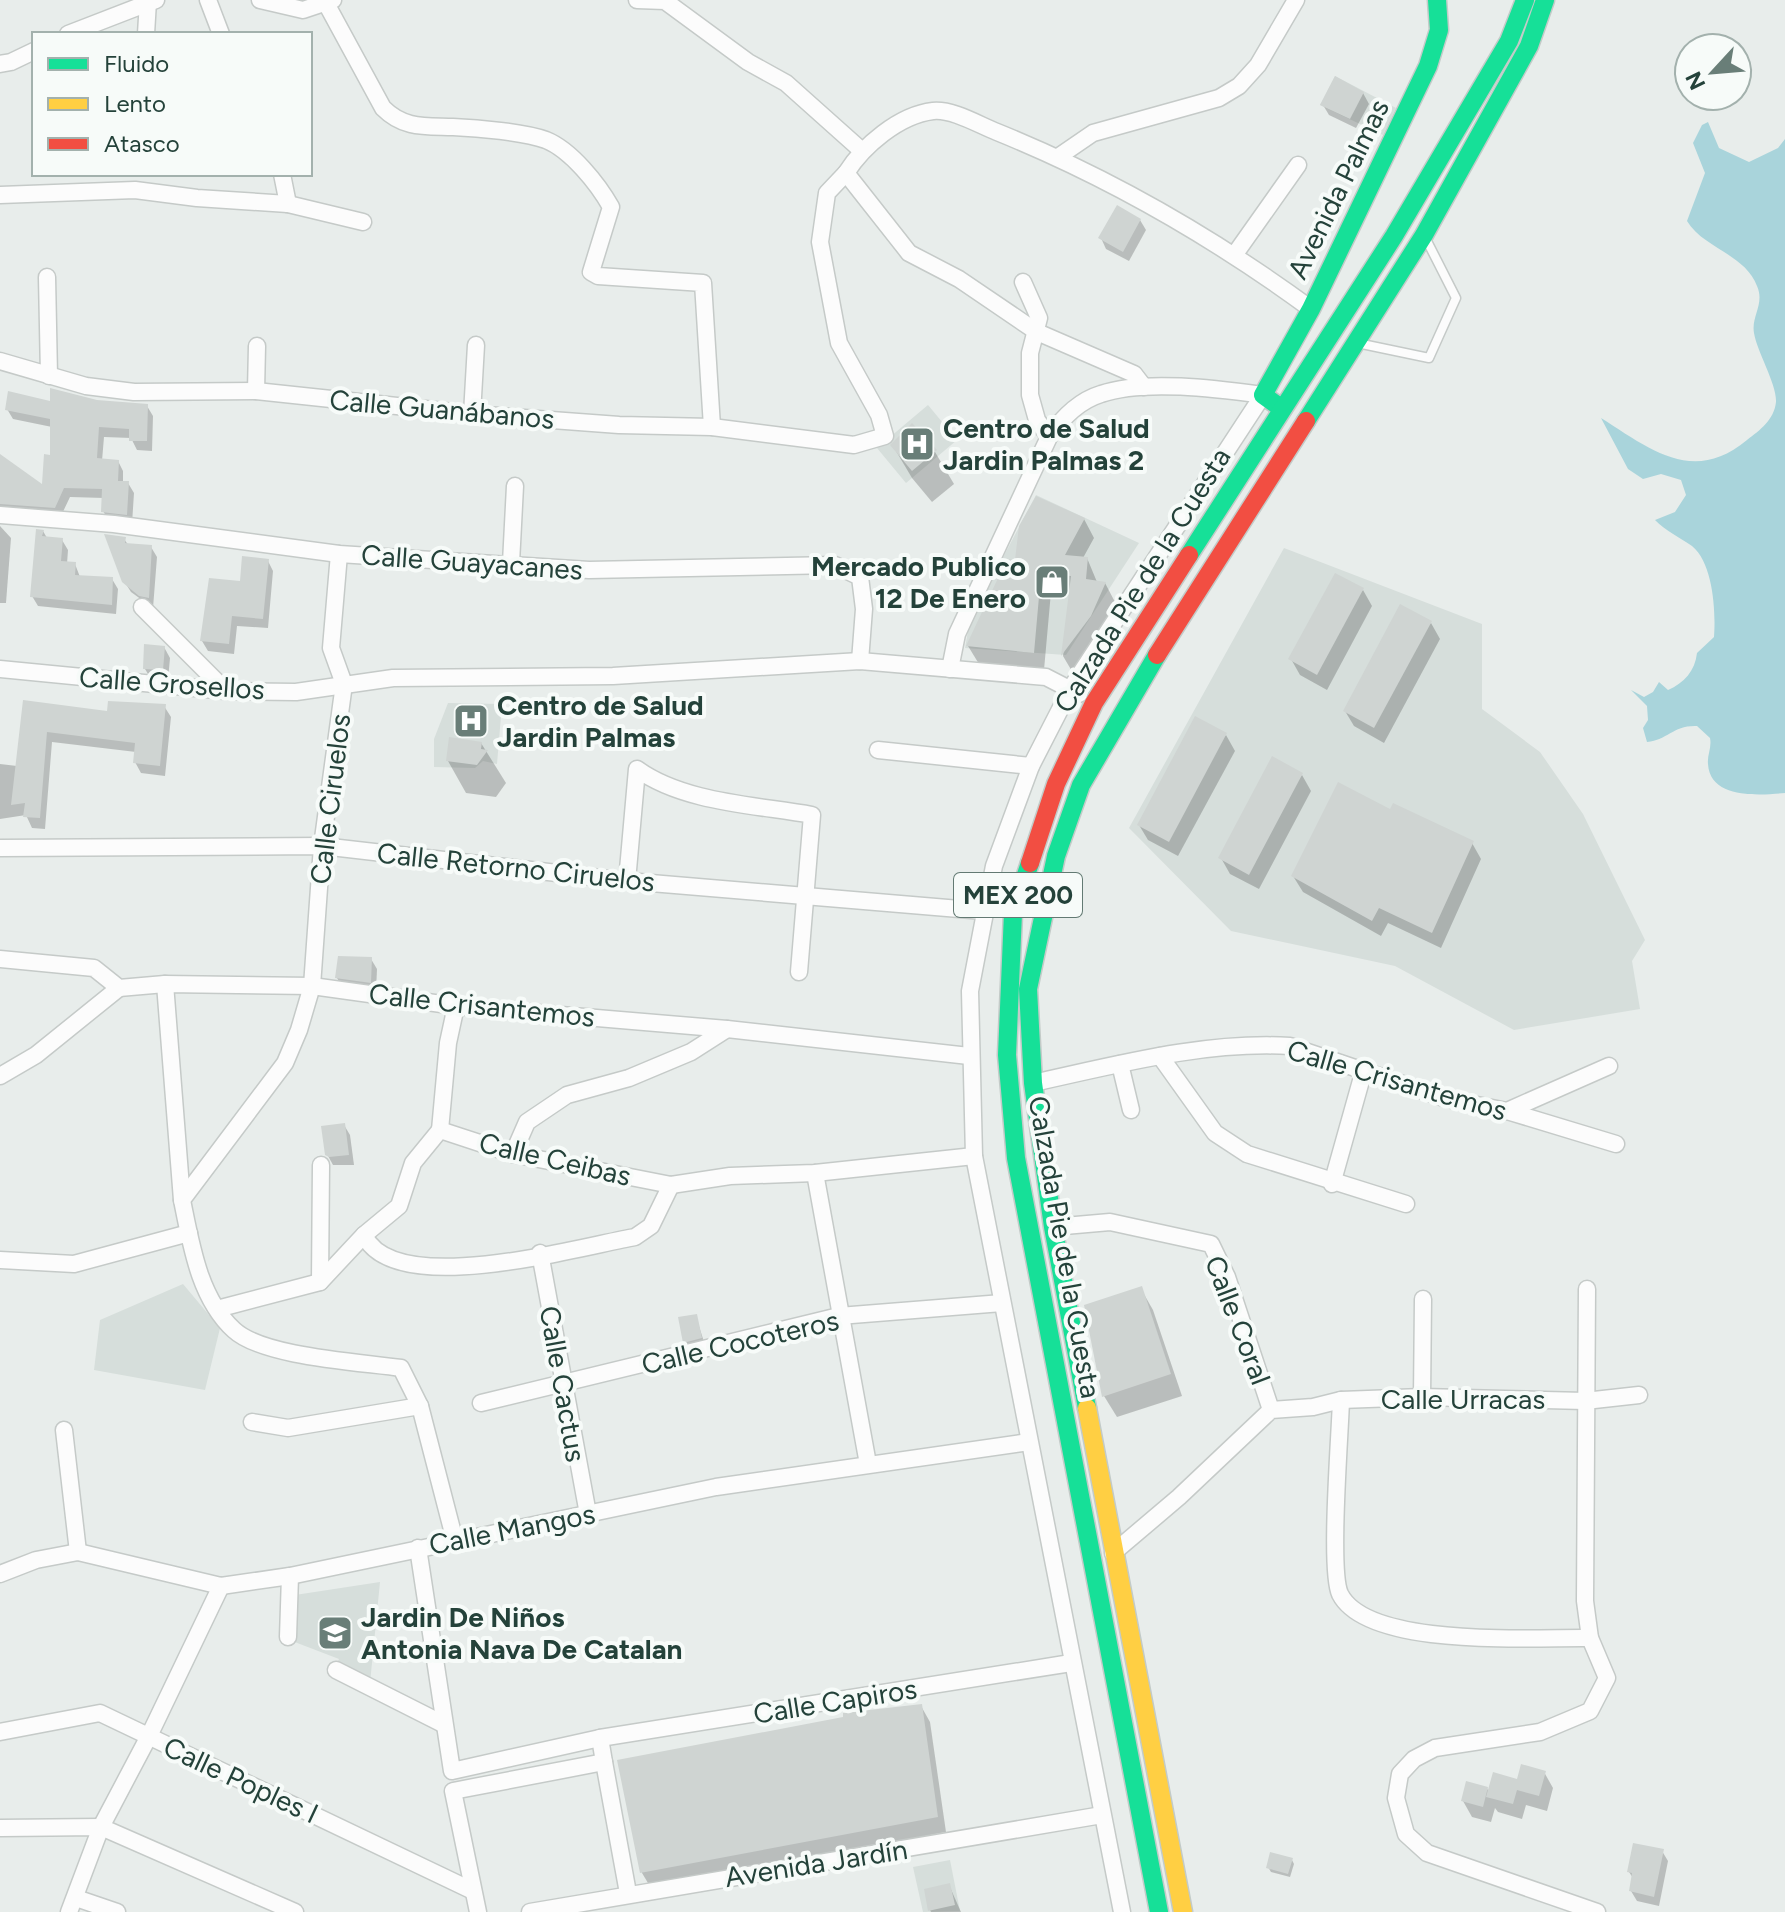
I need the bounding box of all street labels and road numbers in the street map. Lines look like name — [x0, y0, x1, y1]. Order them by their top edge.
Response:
street label: Avenida Palmas — [1280, 94, 1396, 284]
street label: Calle Guanábanos — [328, 382, 556, 436]
street label: Calzada Pie de la Cuesta — [1046, 441, 1238, 719]
street label: Calle Guayacanes — [360, 537, 584, 587]
street label: Calle Grosellos — [78, 660, 266, 706]
street label: Calle Ciruelos — [303, 712, 357, 886]
street label: Calle Retorno Ciruelos — [375, 835, 657, 899]
road number: MEX 200 — [954, 873, 1082, 917]
street label: Calle Crisantemos — [367, 976, 597, 1034]
street label: Calle Crisantemos — [1283, 1032, 1511, 1128]
street label: Calzada Pie de la Cuesta — [1022, 1093, 1108, 1401]
street label: Calle Ceibas — [476, 1125, 634, 1193]
street label: Calle Coral — [1198, 1251, 1278, 1389]
street label: Calle Cactus — [533, 1303, 593, 1465]
street label: Calle Cocoteros — [638, 1303, 842, 1381]
street label: Calle Urracas — [1381, 1382, 1545, 1416]
street label: Calle Mangos — [426, 1496, 598, 1562]
street label: Calle Capiros — [751, 1671, 919, 1731]
street label: Calle Poples I — [158, 1729, 324, 1831]
street label: Avenida Jardín — [722, 1832, 910, 1894]

